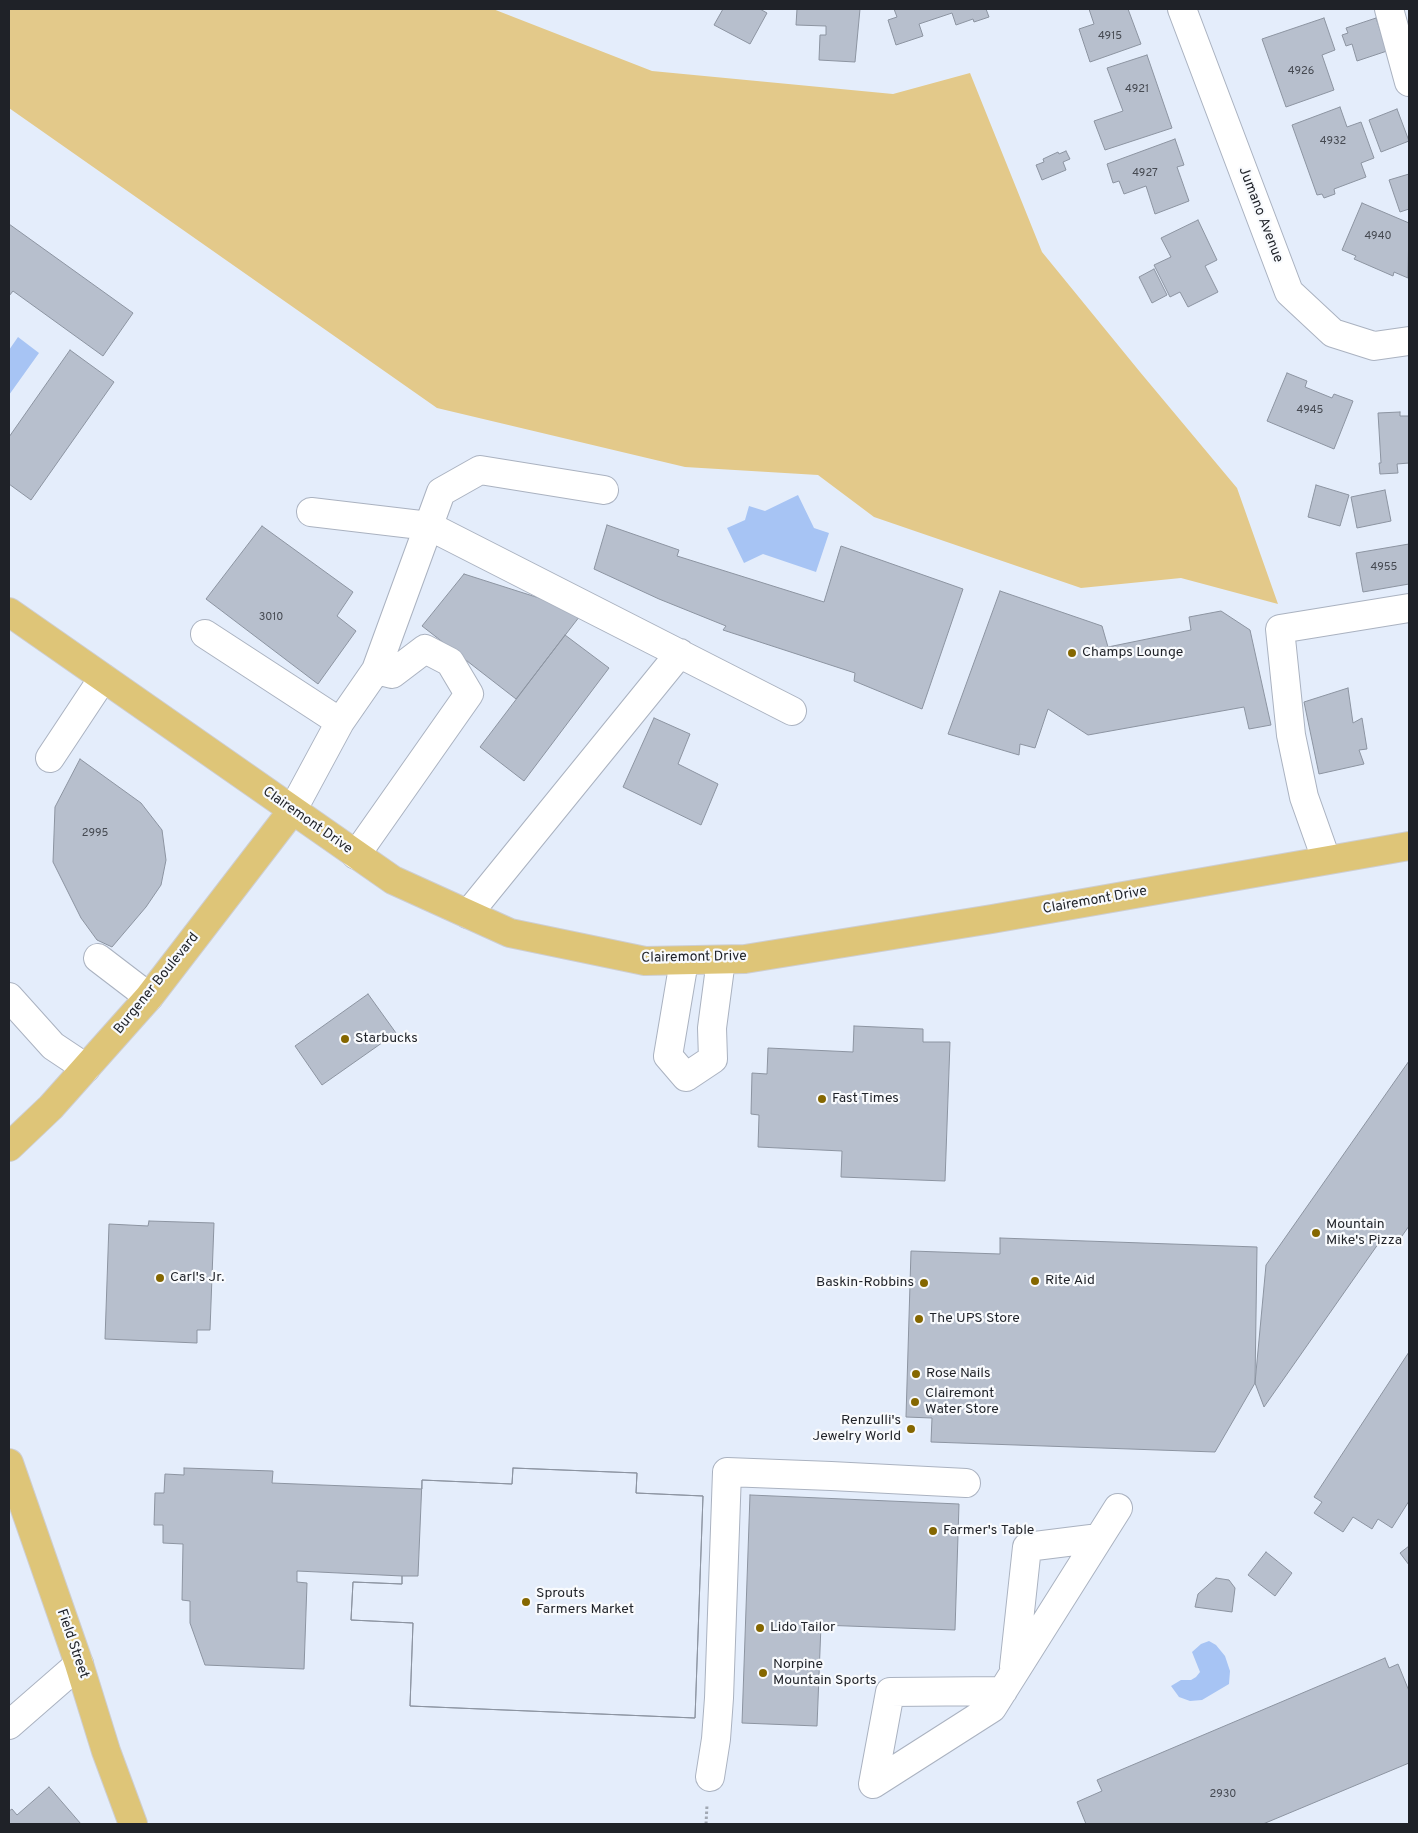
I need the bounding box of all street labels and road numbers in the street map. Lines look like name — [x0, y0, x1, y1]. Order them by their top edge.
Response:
street label: Jumano Avenue — [1234, 165, 1286, 265]
street label: Clairemont Drive — [259, 784, 355, 858]
street label: Clairemont Drive — [1042, 884, 1148, 918]
street label: Burgener Boulevard — [111, 930, 203, 1038]
street label: Clairemont Drive — [641, 949, 747, 967]
street label: Field Street — [52, 1607, 92, 1681]

